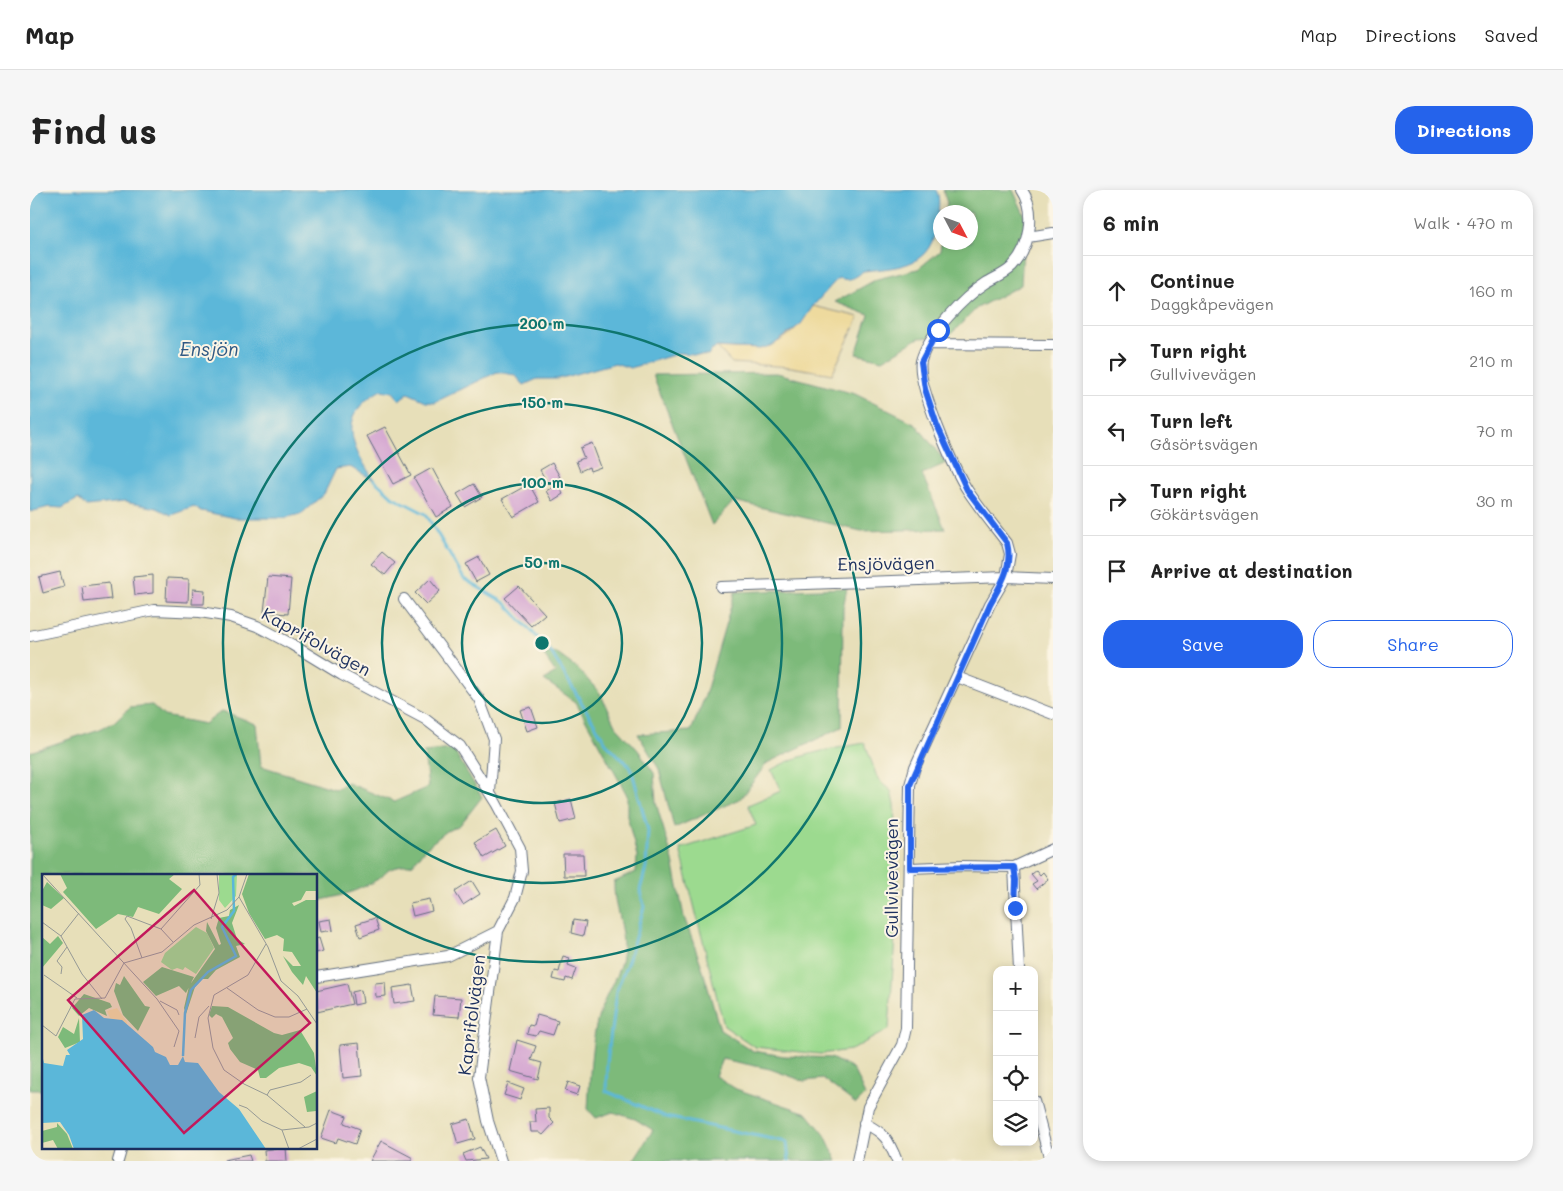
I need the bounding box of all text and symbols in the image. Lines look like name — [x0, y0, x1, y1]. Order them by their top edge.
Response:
text: Map — [25, 19, 74, 50]
text: Map — [1300, 23, 1337, 47]
text: Directions — [1365, 23, 1457, 47]
text: Saved — [1485, 23, 1538, 47]
button: Directions — [1395, 106, 1533, 154]
text: Find us — [30, 107, 157, 153]
north arrow — [933, 205, 978, 250]
text: 6 min — [1103, 209, 1159, 236]
text: Walk · 470 m — [1413, 212, 1513, 233]
text: Continue — [1150, 268, 1235, 293]
icon: ahead — [1103, 277, 1131, 305]
text: 160 m — [1468, 280, 1513, 301]
text: Daggkåpevägen — [1150, 293, 1274, 314]
text: 200 m — [520, 313, 565, 333]
route start — [927, 319, 950, 342]
water label: Ensjön — [180, 336, 238, 361]
text: Turn right — [1150, 338, 1247, 363]
icon: right — [1103, 347, 1131, 375]
text: 210 m — [1469, 350, 1513, 371]
text: Gullvivevägen — [1150, 363, 1256, 384]
text: 150 m — [521, 392, 563, 412]
text: Turn left — [1150, 408, 1233, 433]
icon: left — [1103, 417, 1131, 445]
text: 70 m — [1476, 420, 1513, 441]
text: Gåsörtsvägen — [1150, 433, 1258, 454]
text: 100 m — [520, 472, 564, 492]
text: Turn right — [1150, 478, 1247, 503]
icon: right — [1103, 487, 1131, 515]
text: 30 m — [1476, 490, 1513, 511]
text: Gökärtsvägen — [1150, 503, 1259, 524]
street label: Ensjövägen — [837, 550, 935, 576]
text: 50 m — [524, 552, 560, 572]
icon: arrive — [1103, 557, 1131, 585]
text: Arrive at destination — [1150, 558, 1353, 583]
street label: Kaprifolvägen — [258, 601, 375, 681]
button: Save — [1103, 620, 1303, 668]
button: Share — [1313, 620, 1513, 668]
centre of rings — [533, 634, 551, 652]
street label: Gullvivevägen — [879, 818, 903, 938]
inset map — [42, 874, 318, 1148]
route end — [1004, 897, 1027, 920]
street label: Kaprifolvägen — [452, 953, 490, 1077]
map controls — [993, 966, 1038, 1146]
button: + — [993, 966, 1038, 1011]
button: − — [993, 1011, 1038, 1056]
button: locate — [993, 1056, 1038, 1101]
button: layers — [993, 1101, 1038, 1146]

